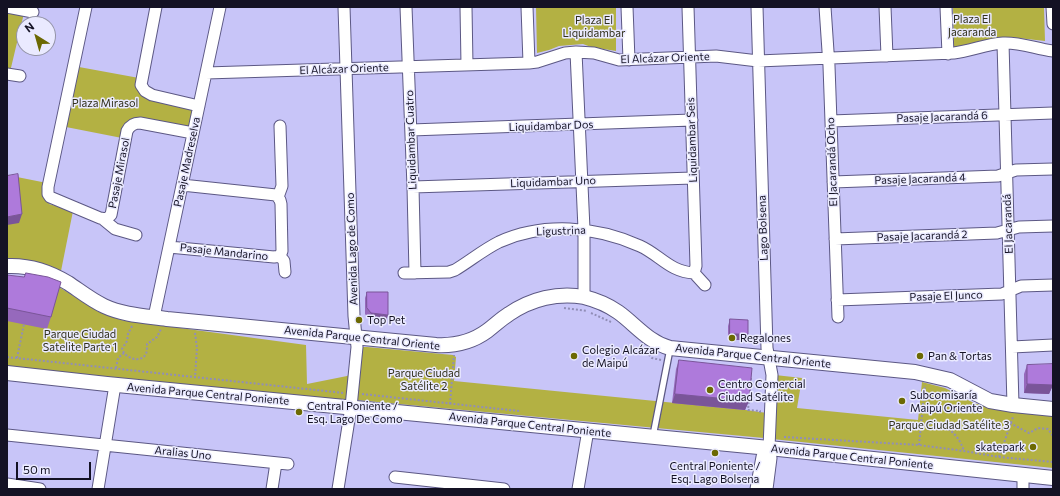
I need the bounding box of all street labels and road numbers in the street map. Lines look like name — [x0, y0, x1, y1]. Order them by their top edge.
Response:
street label: El Alcázar Oriente — [620, 50, 710, 66]
street label: El Alcázar Oriente — [299, 61, 389, 77]
street label: Liquidambar Cuatro — [403, 90, 419, 190]
street label: Liquidambar Seis — [684, 97, 700, 183]
street label: Pasaje Jacarandá 6 — [896, 109, 988, 125]
street label: Pasaje Madreselva — [171, 116, 203, 208]
street label: El Jacarandá Ocho — [824, 117, 840, 207]
street label: Liquidambar Dos — [509, 118, 593, 134]
street label: Pasaje Mirasol — [106, 136, 132, 210]
street label: Pasaje Jacarandá 4 — [874, 171, 966, 187]
street label: Liquidambar Uno — [510, 174, 596, 190]
street label: Avenida Lago de Como — [343, 192, 361, 306]
street label: El Jacarandá — [1000, 194, 1016, 254]
street label: Lago Bolsena — [755, 195, 771, 261]
street label: Ligustrina — [536, 224, 586, 238]
street label: Pasaje Jacarandá 2 — [876, 228, 968, 244]
street label: Pasaje Mandarino — [179, 241, 269, 263]
street label: Pasaje El Junco — [909, 288, 983, 304]
street label: Avenida Parque Central Oriente — [283, 323, 441, 353]
street label: Avenida Parque Central Oriente — [674, 341, 832, 371]
street label: Avenida Parque Central Poniente — [126, 380, 290, 408]
street label: Avenida Parque Central Poniente — [448, 410, 612, 440]
street label: Avenida Parque Central Poniente — [770, 442, 934, 472]
street label: Aralias Uno — [154, 443, 212, 463]

